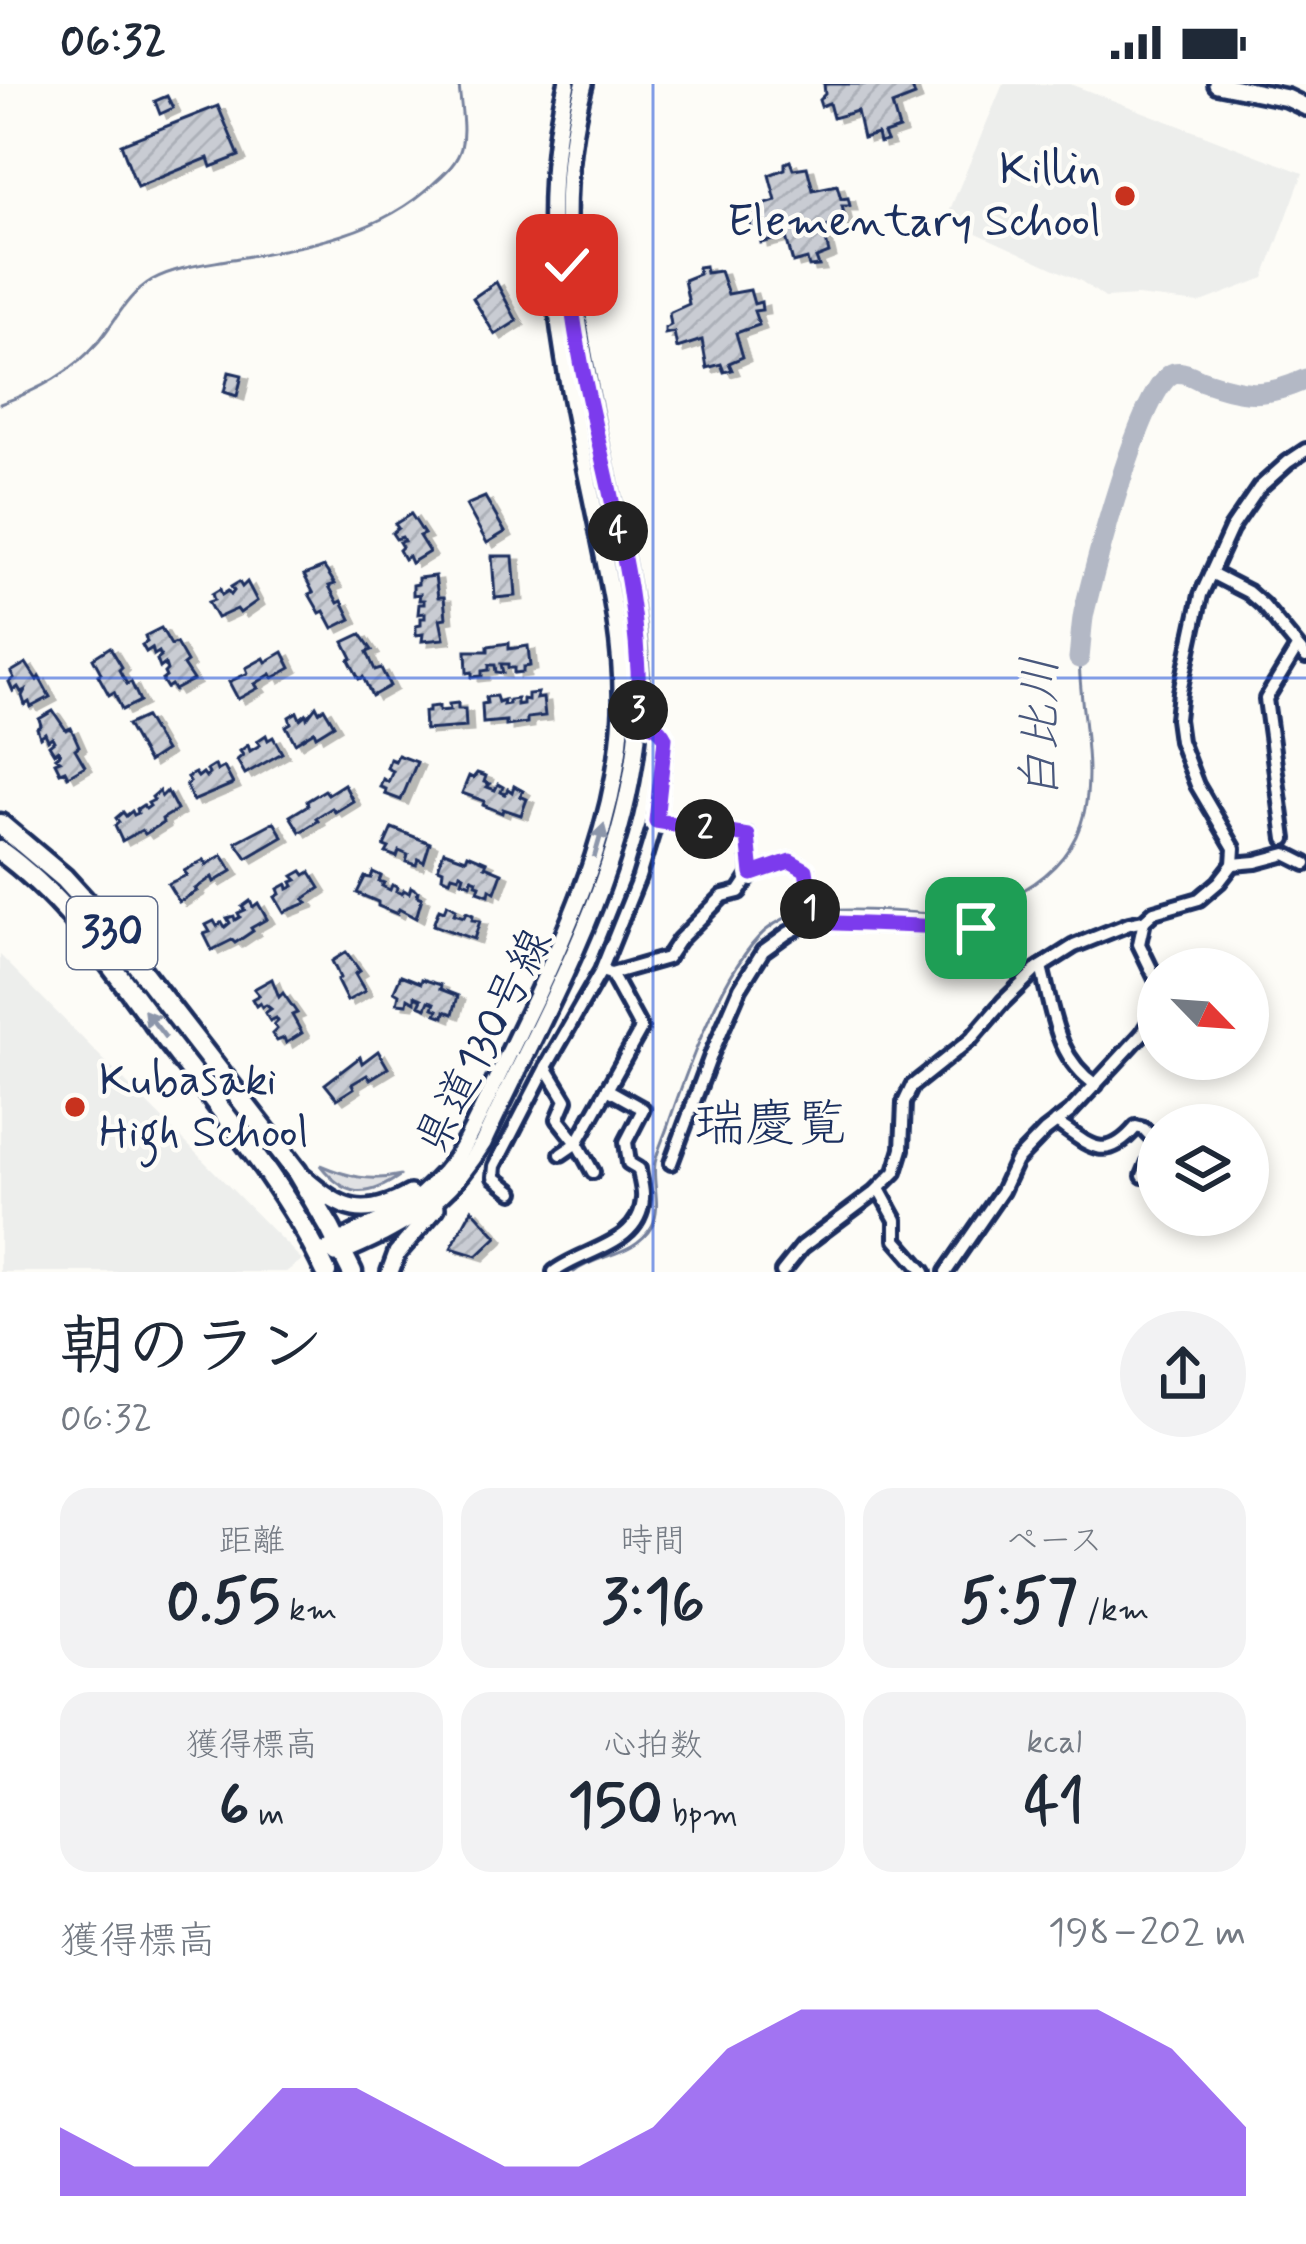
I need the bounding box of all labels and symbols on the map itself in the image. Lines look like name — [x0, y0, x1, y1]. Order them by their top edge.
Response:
place label: Killin Elementary School — [727, 141, 1101, 252]
marker: Killin Elementary School — [1112, 183, 1138, 209]
pin — [516, 214, 618, 316]
pin: 4 — [588, 501, 648, 561]
water label: 白比川 — [1010, 656, 1073, 800]
pin: 3 — [608, 680, 668, 740]
pin: 2 — [675, 799, 735, 859]
one-way arrow — [591, 822, 609, 859]
pin — [925, 877, 1027, 979]
pin: 1 — [780, 879, 840, 939]
road number: 330 — [67, 897, 157, 969]
street label: 県道130号線 — [403, 919, 567, 1165]
north arrow — [1137, 948, 1269, 1080]
one-way arrow — [143, 1009, 168, 1040]
place label: Kubasaki High School — [99, 1052, 309, 1168]
district label: 瑞慶覧 — [694, 1093, 848, 1159]
marker: Kubasaki High School — [62, 1094, 88, 1120]

